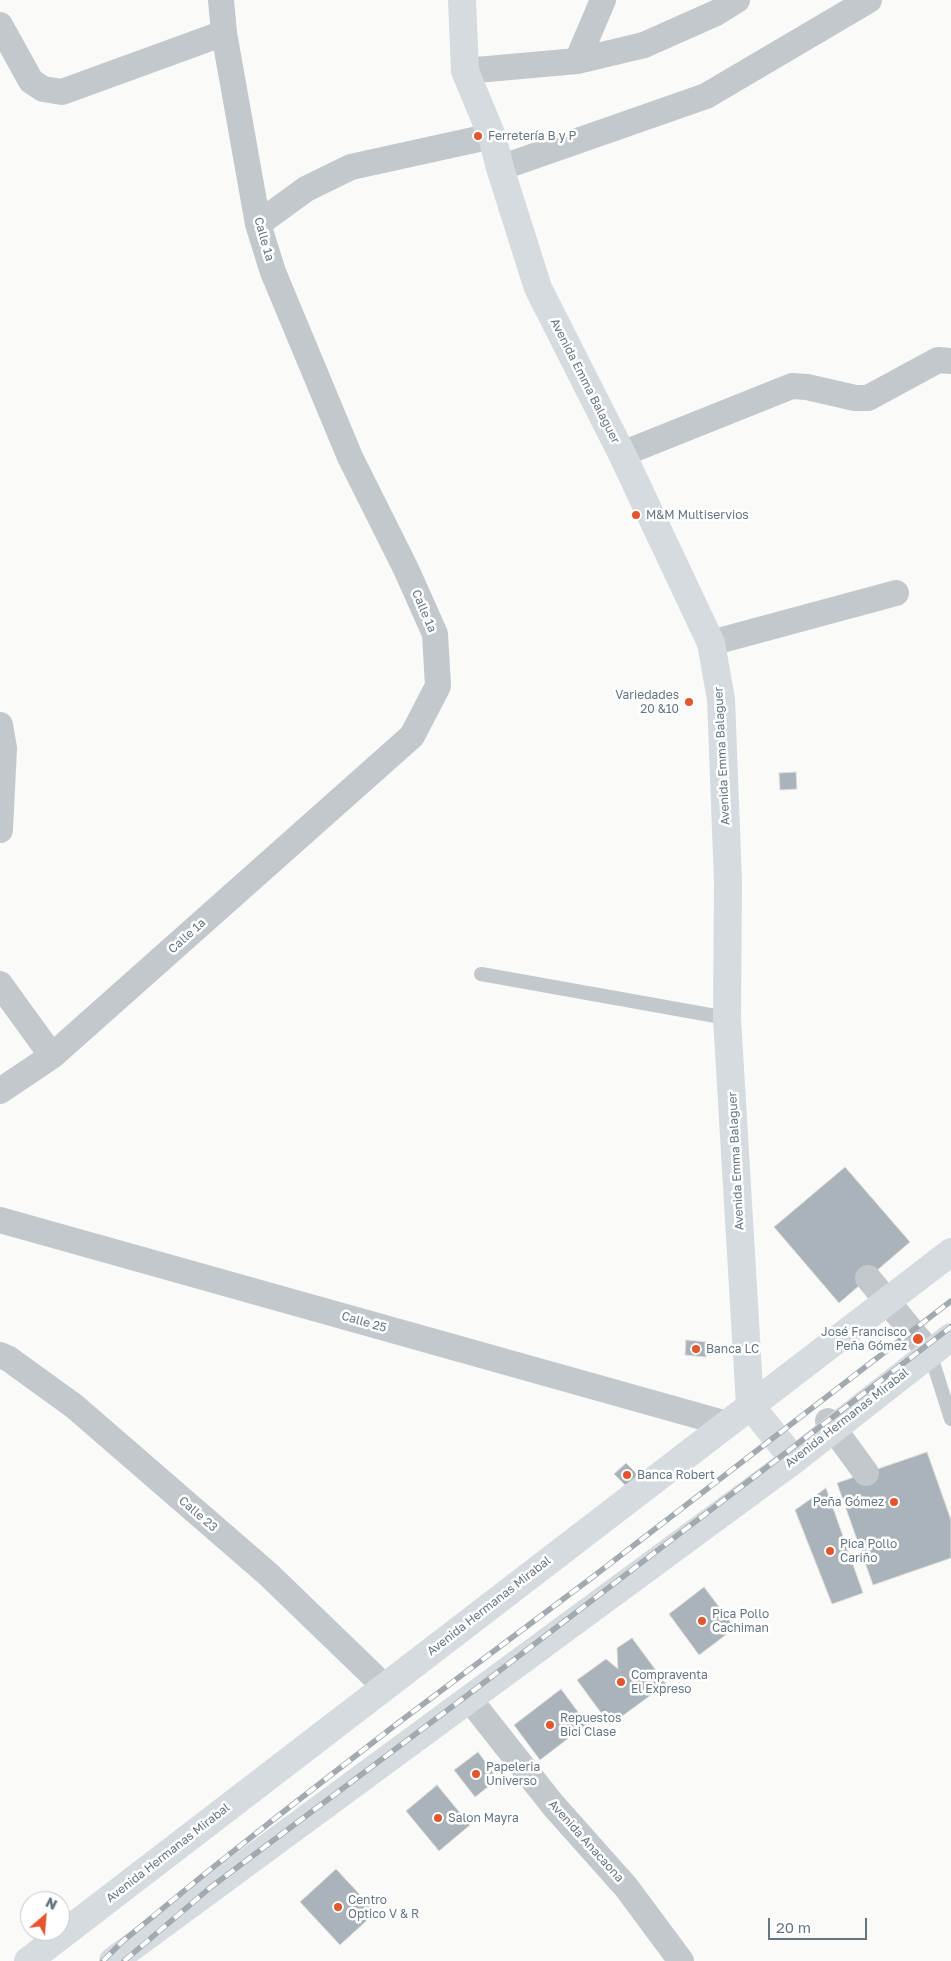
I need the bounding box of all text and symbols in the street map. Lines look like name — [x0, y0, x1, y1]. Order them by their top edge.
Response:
place label: Ferretería B y P — [488, 129, 576, 143]
marker: Ferretería B y P — [472, 130, 484, 142]
street label: Calle 1a — [251, 215, 277, 263]
street label: Avenida Emma Balaguer — [547, 316, 623, 446]
place label: M&M Multiservios — [646, 508, 749, 522]
marker: M&M Multiservios — [630, 509, 642, 521]
street label: Calle 1a — [409, 587, 439, 635]
street label: Avenida Emma Balaguer — [711, 686, 733, 826]
place label: Variedades 20 &10 — [615, 688, 679, 716]
marker: Variedades 20 &10 — [683, 696, 695, 708]
street label: Calle 1a — [165, 916, 209, 956]
street label: Avenida Emma Balaguer — [725, 1091, 747, 1231]
street label: Calle 25 — [340, 1309, 388, 1335]
place label: José Francisco Peña Gómez — [821, 1325, 907, 1353]
marker: José Francisco Peña Gómez — [911, 1332, 925, 1346]
place label: Banca LC — [706, 1342, 759, 1356]
marker: Banca LC — [690, 1343, 702, 1355]
street label: Avenida Hermanas Mirabal — [782, 1365, 912, 1471]
place label: Banca Robert — [637, 1468, 715, 1482]
marker: Banca Robert — [621, 1469, 633, 1481]
street label: Calle 23 — [176, 1493, 220, 1535]
place label: Peña Gómez — [813, 1495, 884, 1509]
marker: Peña Gómez — [888, 1496, 900, 1508]
place label: Pica Pollo Cariño — [840, 1537, 897, 1565]
marker: Pica Pollo Cariño — [824, 1545, 836, 1557]
street label: Avenida Hermanas Mirabal — [424, 1553, 554, 1659]
place label: Pica Pollo Cachiman — [712, 1607, 769, 1635]
marker: Pica Pollo Cachiman — [696, 1615, 708, 1627]
place label: Compraventa El Expreso — [631, 1668, 708, 1696]
marker: Compraventa El Expreso — [615, 1676, 627, 1688]
place label: Repuestos Bici Clase — [560, 1711, 621, 1739]
marker: Repuestos Bici Clase — [544, 1719, 556, 1731]
place label: Papeleria Universo — [486, 1760, 540, 1788]
marker: Papeleria Universo — [470, 1768, 482, 1780]
street label: Avenida Anacaona — [545, 1797, 627, 1885]
street label: Avenida Hermanas Mirabal — [103, 1800, 233, 1906]
place label: Salon Mayra — [448, 1811, 519, 1825]
marker: Salon Mayra — [432, 1812, 444, 1824]
north arrow — [20, 1891, 70, 1941]
text: N — [43, 1893, 60, 1913]
place label: Centro Optico V & R — [348, 1893, 419, 1921]
marker: Centro Optico V & R — [332, 1901, 344, 1913]
scale bar — [771, 1908, 870, 1940]
text: 20 m — [776, 1918, 811, 1936]

